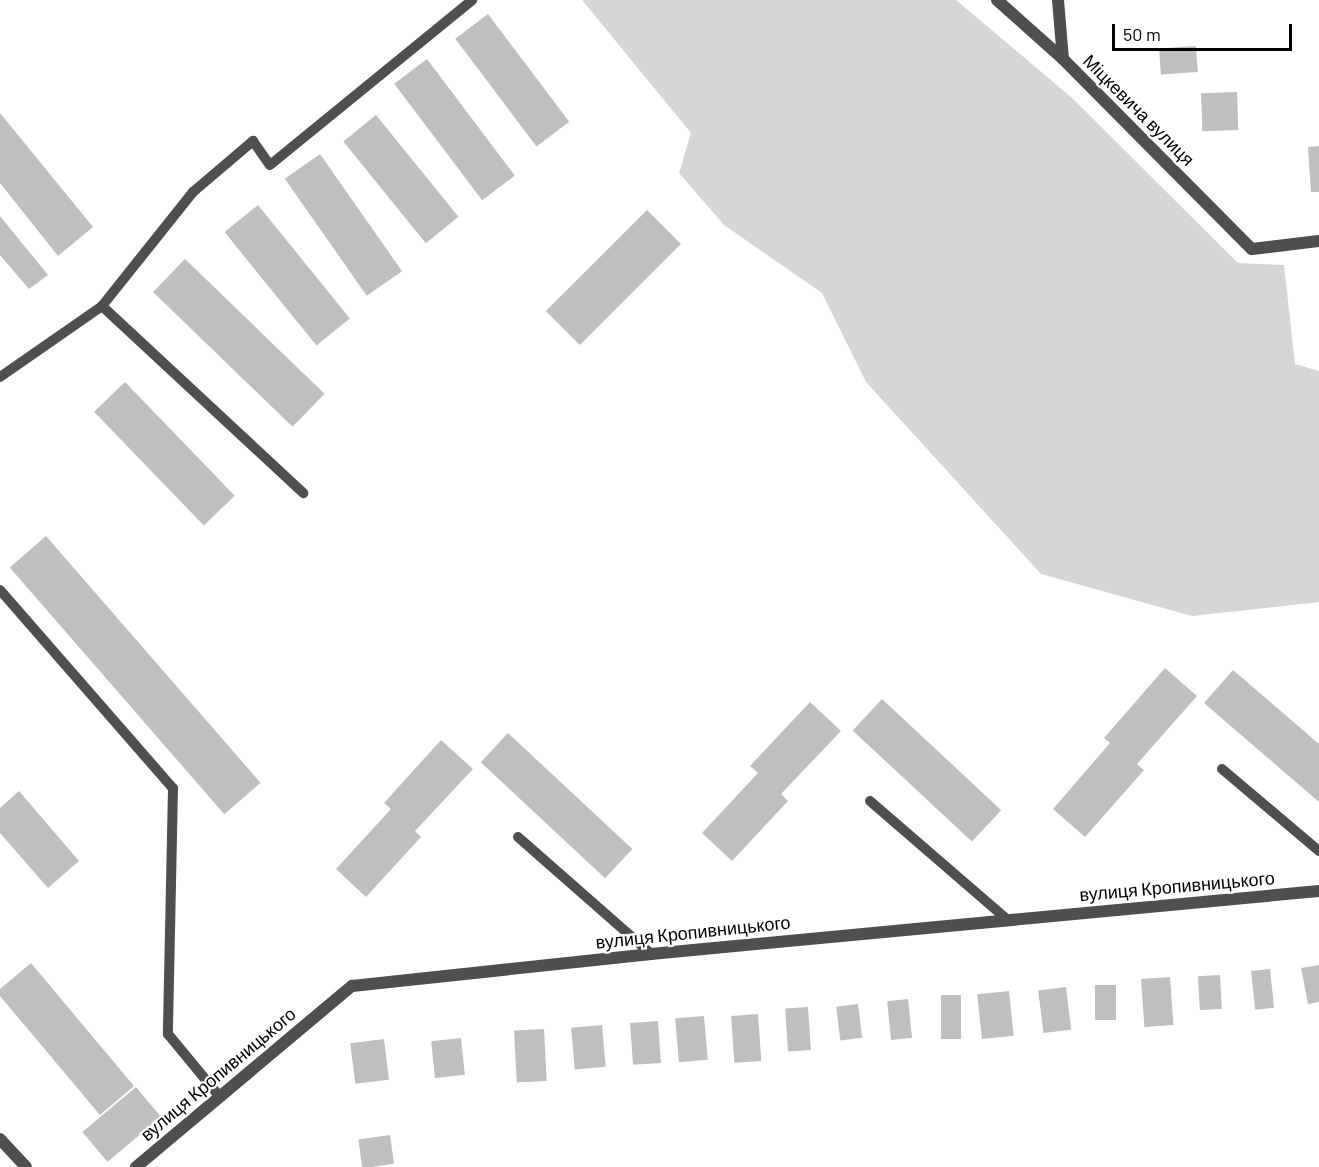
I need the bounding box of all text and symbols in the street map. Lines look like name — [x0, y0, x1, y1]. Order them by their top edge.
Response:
scale bar — [1115, 12, 1295, 50]
text: 50 m — [1123, 23, 1161, 45]
street label: Міцкевича вулиця — [1079, 50, 1199, 170]
street label: вулиця Кропивницького — [1079, 867, 1275, 905]
street label: вулиця Кропивницького — [595, 911, 791, 953]
street label: вулиця Кропивницького — [136, 1003, 300, 1145]

